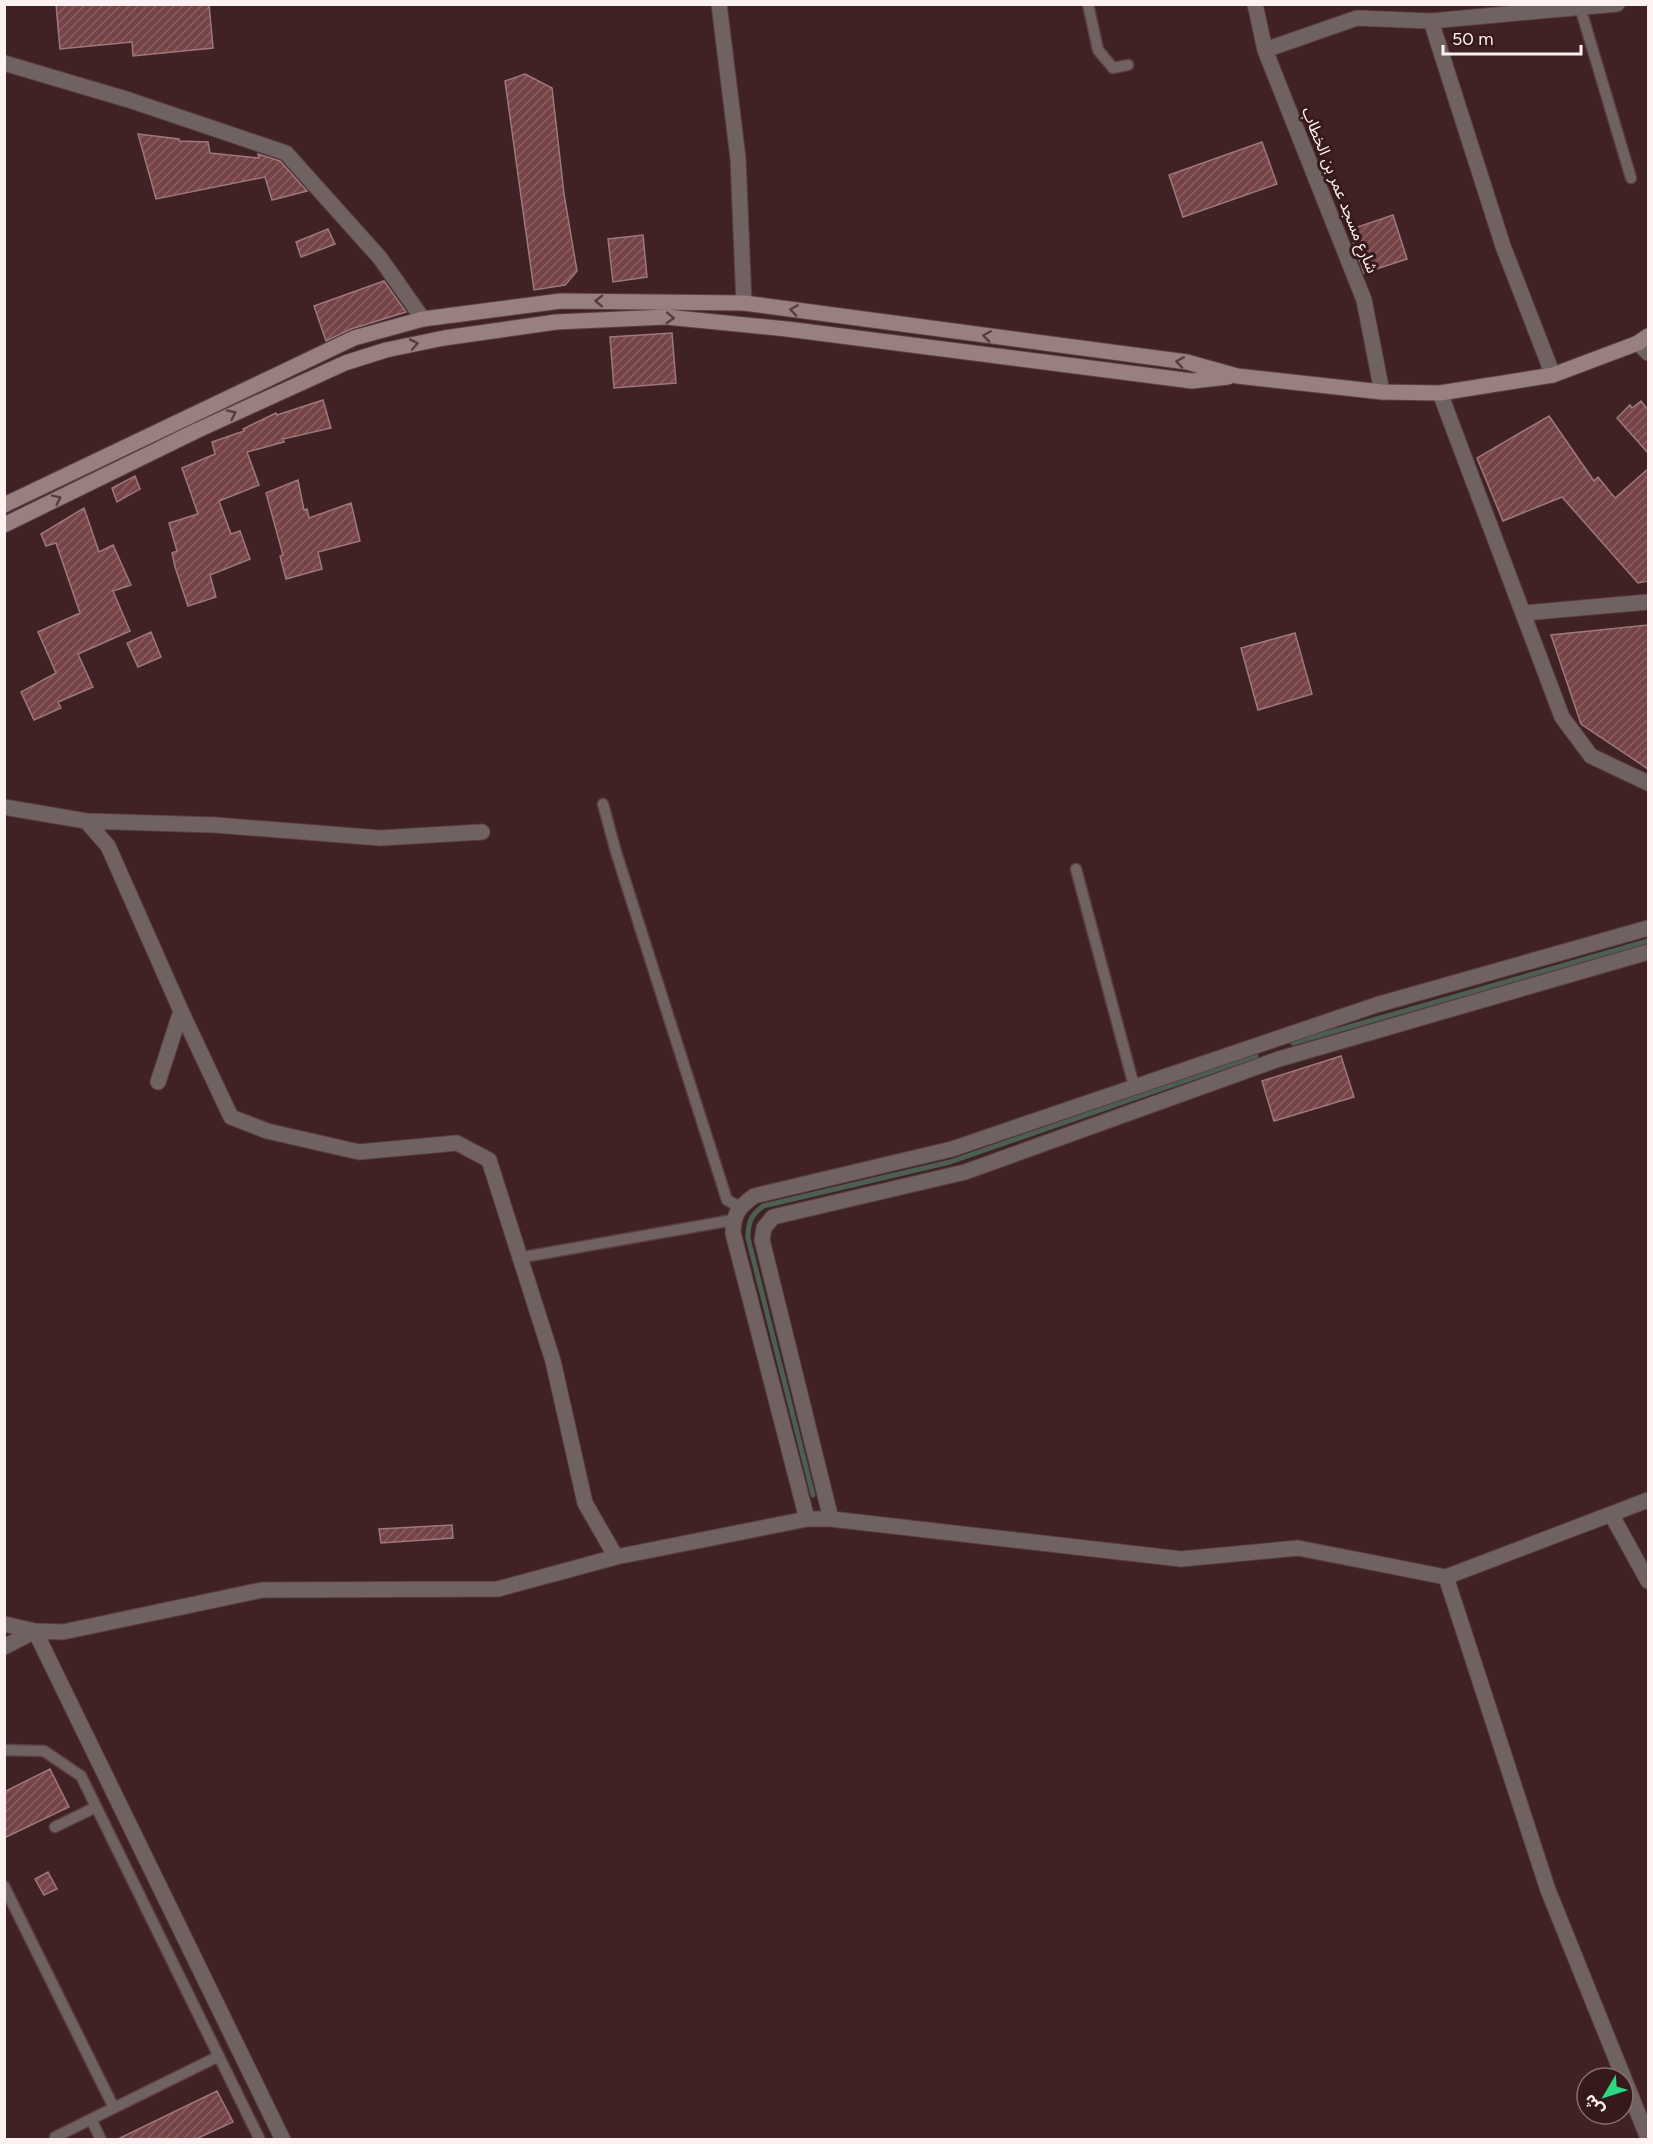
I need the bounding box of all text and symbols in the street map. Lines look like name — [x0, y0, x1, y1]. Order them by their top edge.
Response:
scale bar — [1443, 18, 1581, 56]
text: 50 m — [1452, 28, 1494, 50]
street label: شارع مسجد عمر بن الخطاب — [1295, 104, 1382, 277]
one-way arrow — [595, 295, 604, 307]
one-way arrow — [789, 304, 798, 316]
one-way arrow — [665, 312, 674, 325]
one-way arrow — [982, 330, 992, 342]
one-way arrow — [408, 338, 418, 351]
one-way arrow — [1176, 356, 1185, 368]
one-way arrow — [226, 409, 237, 421]
one-way arrow — [51, 495, 62, 507]
north arrow — [1575, 2066, 1635, 2126]
text: ش — [1579, 2091, 1608, 2120]

